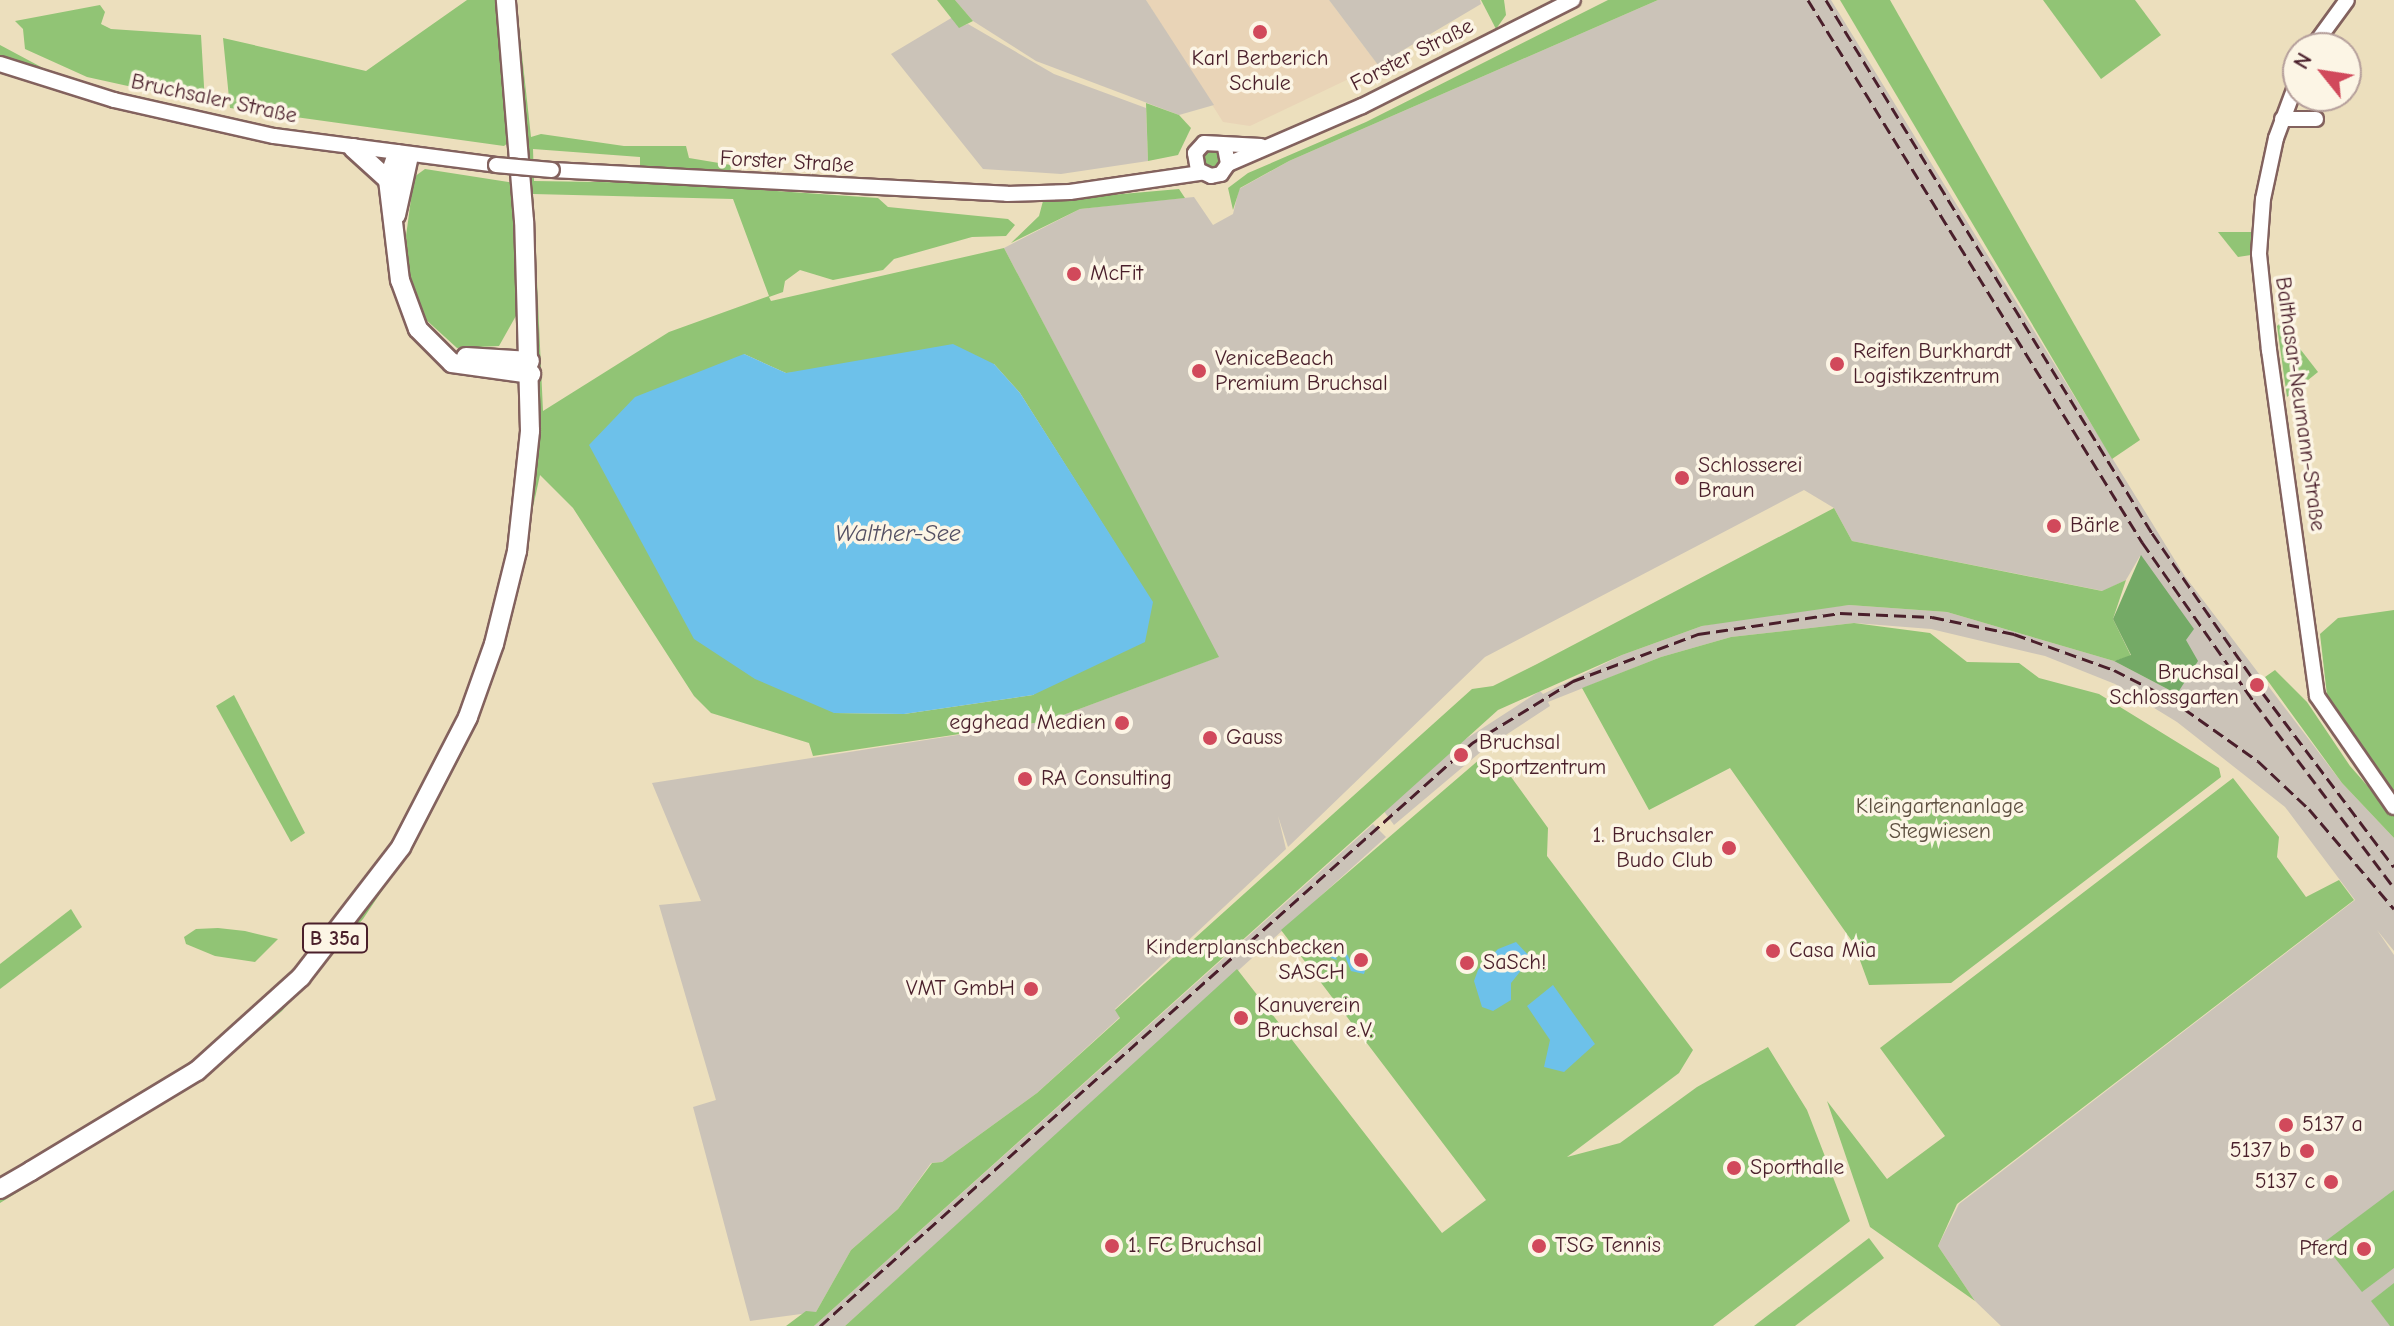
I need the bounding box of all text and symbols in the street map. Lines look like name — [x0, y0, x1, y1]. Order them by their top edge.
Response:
street label: Forster Straße — [1346, 13, 1478, 97]
marker: Karl Berberich Schule — [1251, 23, 1269, 41]
north arrow — [2282, 32, 2362, 112]
place label: Karl Berberich Schule — [1192, 45, 1328, 96]
text: N — [2288, 48, 2318, 74]
street label: Bruchsaler Straße — [129, 69, 299, 129]
street label: Forster Straße — [719, 145, 855, 179]
place label: McFit — [1090, 261, 1143, 287]
marker: McFit — [1065, 265, 1083, 283]
street label: Balthasar-Neumann-Straße — [2269, 275, 2331, 533]
place label: Reifen Burkhardt Logistikzentrum — [1853, 338, 2012, 390]
place label: VeniceBeach Premium Bruchsal — [1215, 345, 1388, 396]
marker: Reifen Burkhardt Logistikzentrum — [1828, 355, 1846, 373]
marker: VeniceBeach Premium Bruchsal — [1190, 362, 1208, 380]
place label: Schlosserei Braun — [1698, 452, 1802, 504]
marker: Schlosserei Braun — [1673, 469, 1691, 487]
place label: Bärle — [2070, 513, 2120, 539]
marker: Bärle — [2045, 517, 2063, 535]
water label: Walther-See — [835, 520, 961, 548]
place label: Bruchsal Schlossgarten — [2109, 659, 2239, 710]
marker: Bruchsal Schlossgarten — [2246, 674, 2268, 696]
place label: egghead Medien — [949, 710, 1106, 736]
marker: egghead Medien — [1113, 714, 1131, 732]
place label: Gauss — [1226, 725, 1283, 751]
marker: Gauss — [1201, 729, 1219, 747]
place label: Bruchsal Sportzentrum — [1479, 729, 1606, 780]
marker: Bruchsal Sportzentrum — [1450, 744, 1472, 766]
place label: RA Consulting — [1041, 766, 1172, 792]
marker: RA Consulting — [1016, 770, 1034, 788]
park label: Kleingartenanlage Stegwiesen — [1856, 793, 2024, 844]
place label: 1. Bruchsaler Budo Club — [1593, 822, 1713, 874]
marker: 1. Bruchsaler Budo Club — [1720, 839, 1738, 857]
road number: B 35a — [301, 922, 369, 954]
place label: Kinderplanschbecken SASCH — [1146, 934, 1345, 986]
place label: Casa Mia — [1789, 938, 1876, 964]
marker: Casa Mia — [1764, 942, 1782, 960]
place label: SaSch! — [1483, 950, 1546, 976]
marker: Kinderplanschbecken SASCH — [1352, 951, 1370, 969]
marker: SaSch! — [1458, 954, 1476, 972]
place label: VMT GmbH — [906, 976, 1015, 1002]
marker: VMT GmbH — [1022, 980, 1040, 998]
place label: Kanuverein Bruchsal e.V. — [1257, 992, 1373, 1044]
marker: Kanuverein Bruchsal e.V. — [1232, 1009, 1250, 1027]
place label: 5137 a — [2302, 1112, 2363, 1138]
marker: 5137 a — [2277, 1116, 2295, 1134]
place label: 5137 b — [2230, 1138, 2291, 1164]
marker: 5137 b — [2298, 1142, 2316, 1160]
place label: Sporthalle — [1750, 1155, 1844, 1181]
marker: Sporthalle — [1725, 1159, 1743, 1177]
place label: 5137 c — [2255, 1169, 2315, 1195]
marker: 5137 c — [2322, 1173, 2340, 1191]
place label: 1. FC Bruchsal — [1128, 1233, 1262, 1259]
place label: TSG Tennis — [1555, 1233, 1661, 1259]
place label: Pferd — [2299, 1236, 2348, 1262]
marker: 1. FC Bruchsal — [1103, 1237, 1121, 1255]
marker: TSG Tennis — [1530, 1237, 1548, 1255]
marker: Pferd — [2355, 1240, 2373, 1258]

